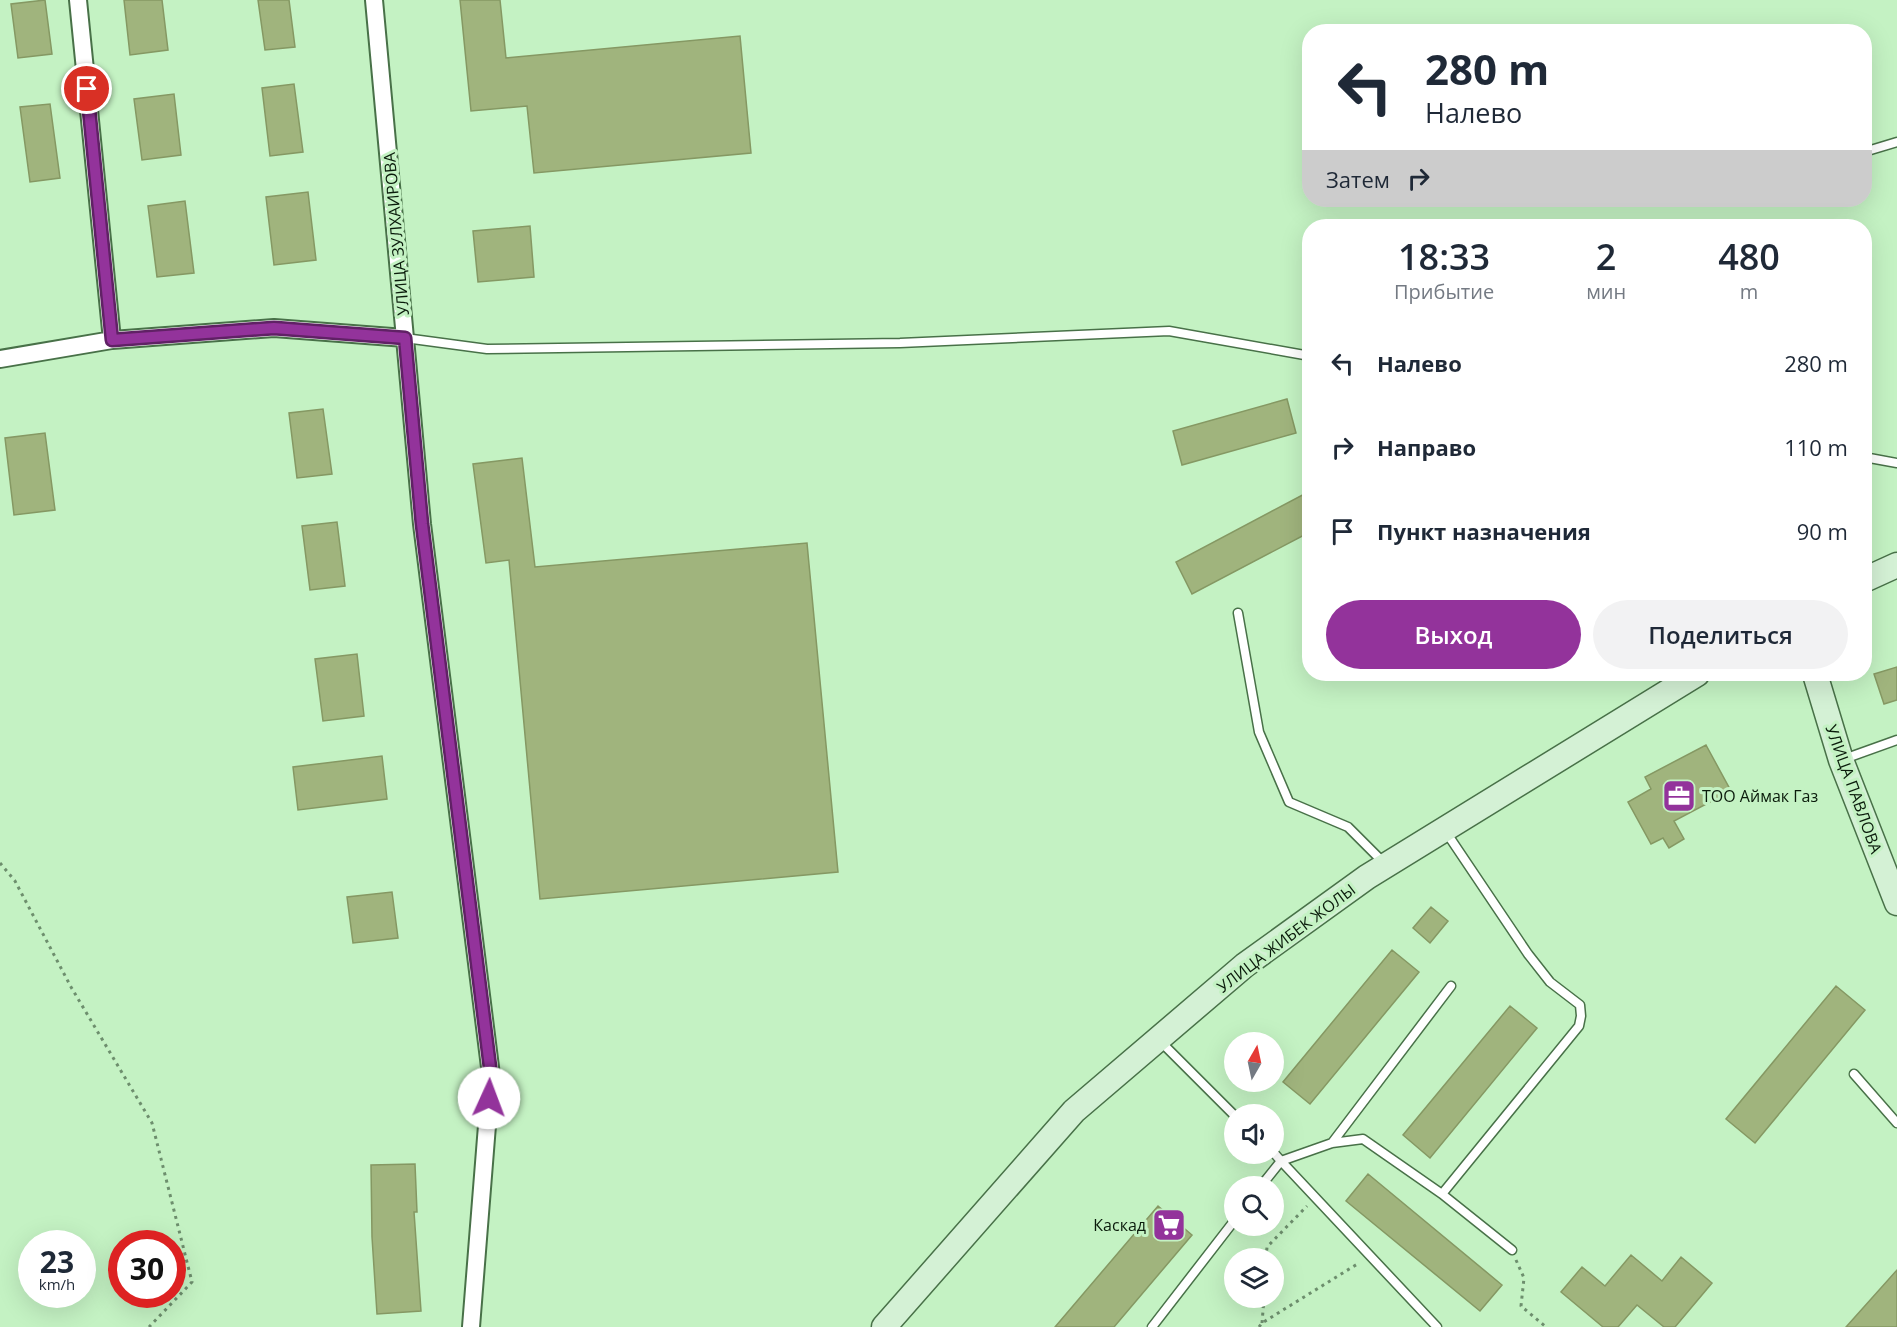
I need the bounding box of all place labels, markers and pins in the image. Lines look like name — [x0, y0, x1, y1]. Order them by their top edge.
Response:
pin — [61, 63, 112, 114]
office icon: ТОО Аймак Газ — [1661, 778, 1697, 814]
place label: ТОО Аймак Газ — [1702, 785, 1818, 807]
supermarket icon: Каскад — [1151, 1207, 1187, 1243]
place label: Каскад — [1093, 1214, 1146, 1236]

